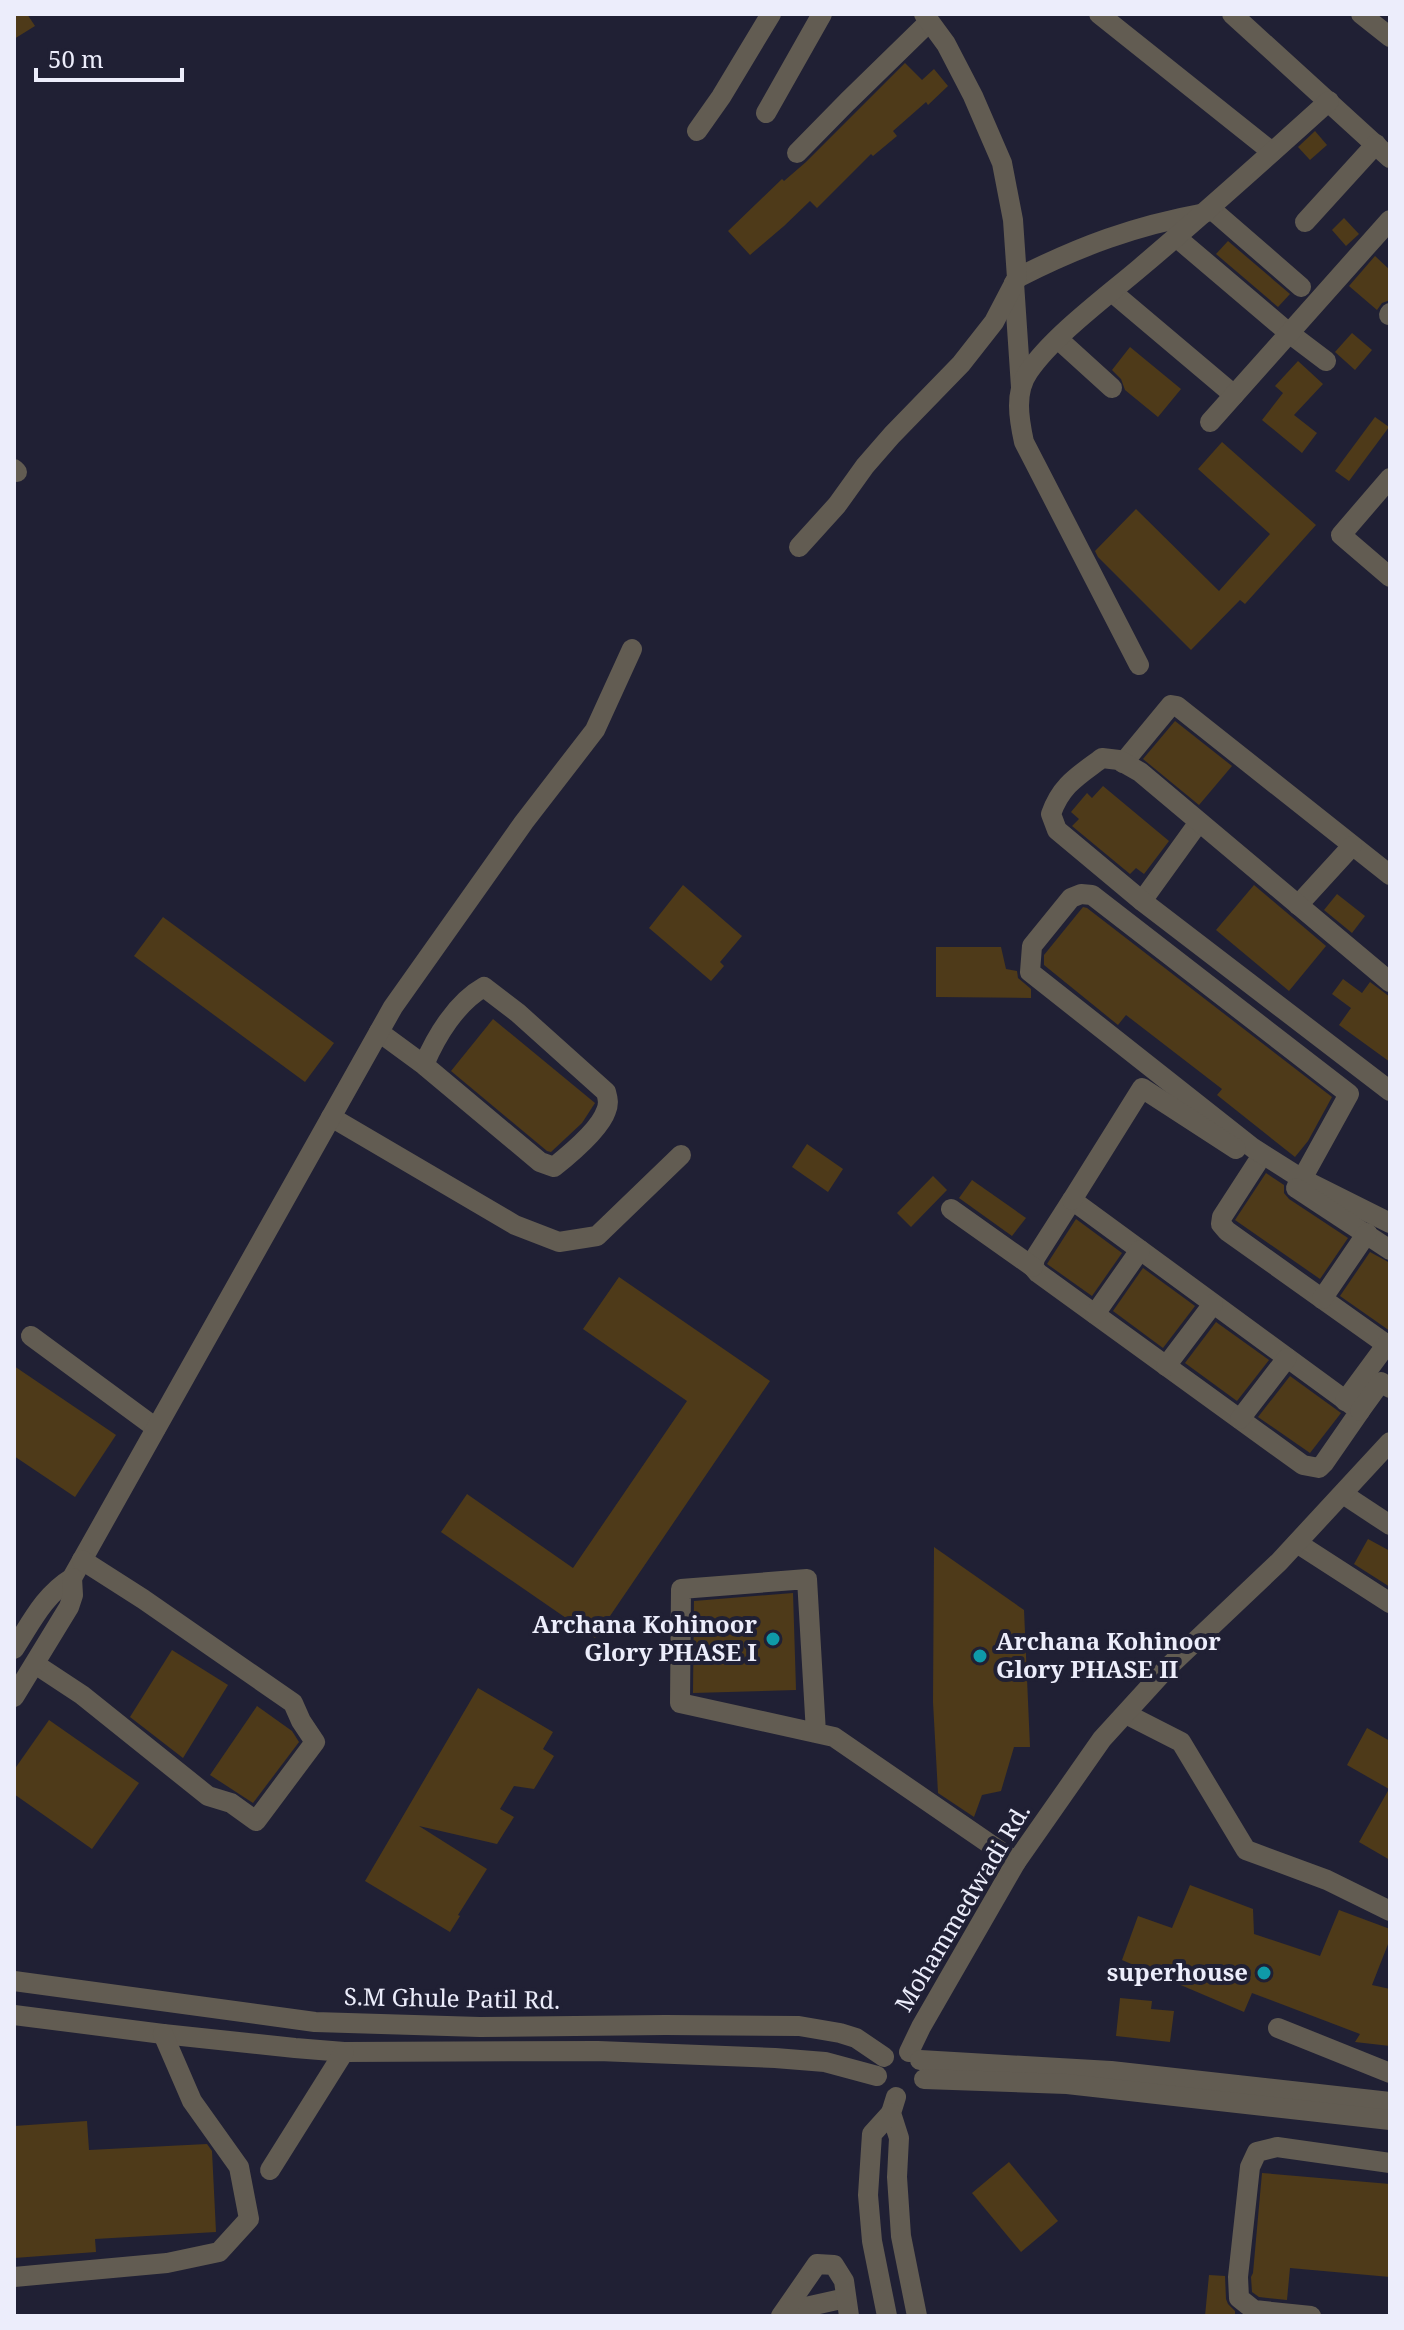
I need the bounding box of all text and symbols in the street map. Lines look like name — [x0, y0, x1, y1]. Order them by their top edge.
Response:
scale bar — [36, 32, 182, 82]
text: 50 m — [48, 42, 104, 75]
place label: Archana Kohinoor Glory PHASE I — [532, 1607, 757, 1668]
place label: Archana Kohinoor Glory PHASE II — [996, 1624, 1221, 1685]
marker: Archana Kohinoor Glory PHASE I — [764, 1630, 782, 1648]
marker: Archana Kohinoor Glory PHASE II — [971, 1647, 989, 1665]
street label: Mohammedwadi Rd. — [886, 1797, 1037, 2017]
place label: superhouse — [1107, 1955, 1248, 1988]
marker: superhouse — [1255, 1964, 1273, 1982]
street label: S.M Ghule Patil Rd. — [344, 1979, 560, 2016]

